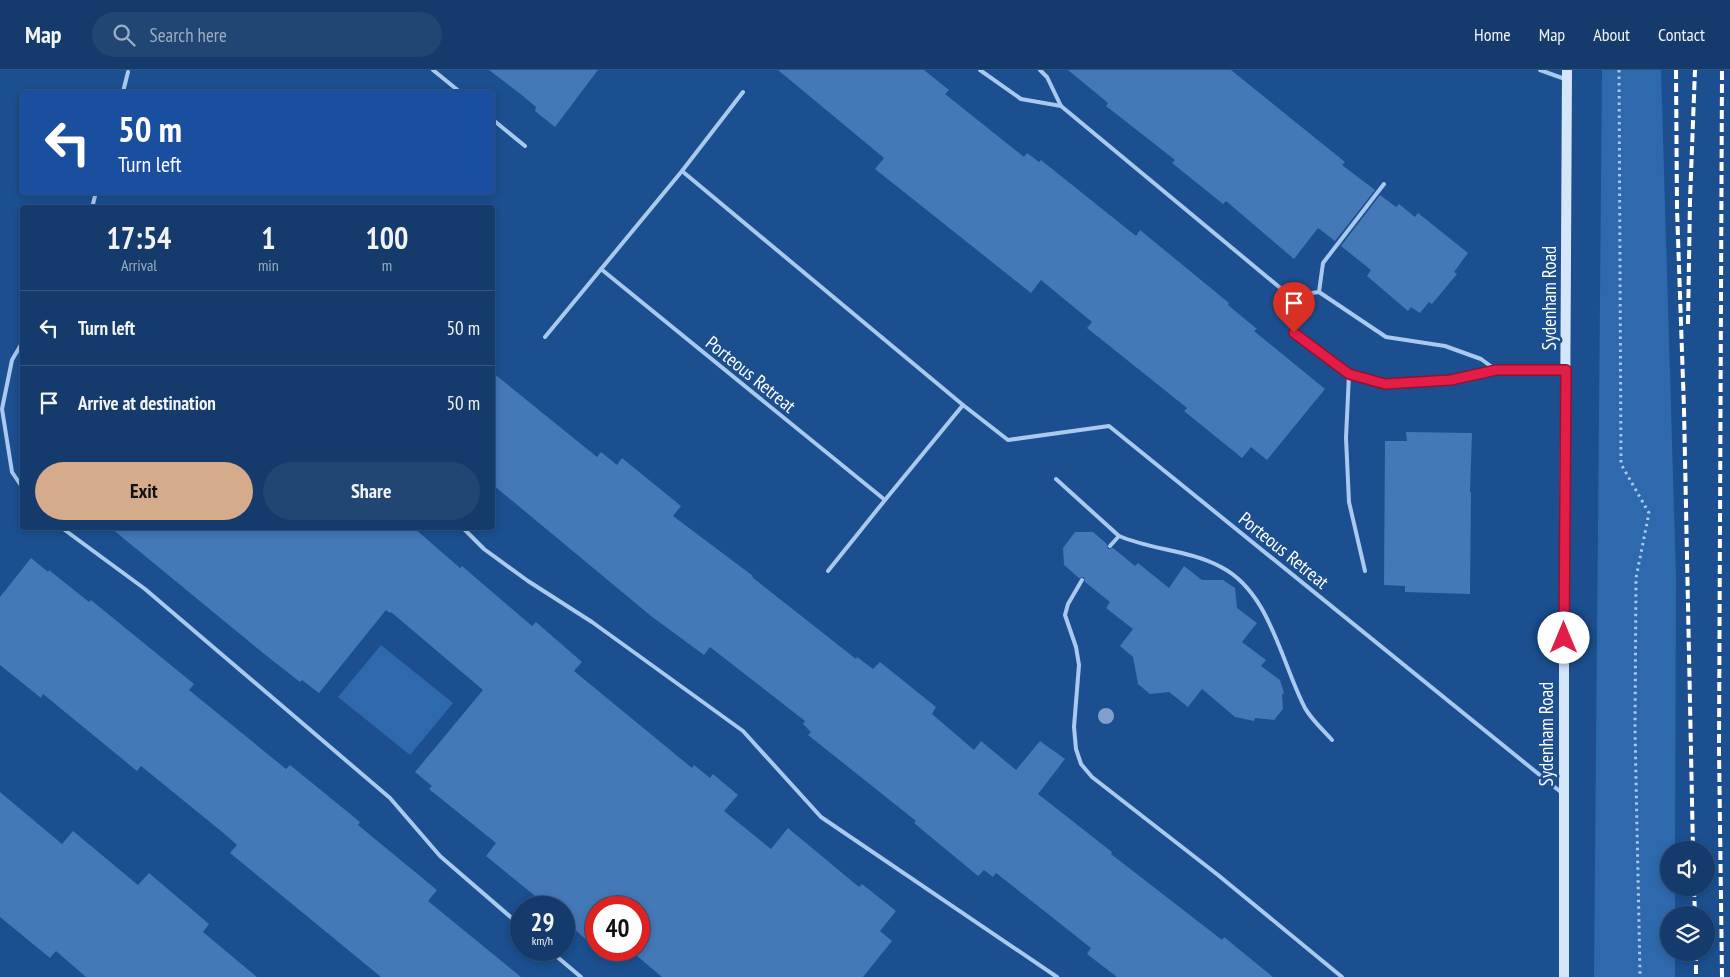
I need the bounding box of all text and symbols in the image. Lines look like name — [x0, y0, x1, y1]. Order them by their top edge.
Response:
search box — [92, 12, 442, 57]
text: Map — [25, 19, 62, 50]
icon: search — [110, 21, 138, 49]
text: Search here — [150, 23, 227, 47]
text: Home — [1474, 23, 1511, 46]
text: Map — [1539, 23, 1565, 46]
text: About — [1593, 23, 1630, 46]
text: Contact — [1658, 23, 1705, 46]
text: 50 m — [118, 106, 182, 152]
icon: left — [35, 110, 100, 175]
text: Turn left — [118, 150, 182, 178]
text: 17:54 — [107, 218, 171, 257]
text: 1 — [261, 218, 276, 257]
text: 100 — [365, 218, 408, 257]
street label: Sydenham Road — [1537, 246, 1561, 350]
text: Arrival — [121, 255, 157, 275]
text: min — [258, 255, 279, 275]
text: m — [382, 255, 392, 275]
pin — [1273, 282, 1315, 333]
icon: arrive — [1280, 289, 1308, 317]
icon: left — [35, 314, 63, 342]
text: Turn left — [78, 316, 135, 340]
text: 50 m — [447, 316, 480, 340]
street label: Porteous Retreat — [701, 330, 801, 418]
icon: arrive — [35, 389, 63, 417]
text: Arrive at destination — [78, 391, 216, 415]
text: 50 m — [447, 391, 480, 415]
button: Exit — [35, 462, 253, 520]
button: Share — [263, 462, 480, 520]
street label: Porteous Retreat — [1234, 506, 1334, 594]
position arrow — [1537, 611, 1589, 663]
street label: Sydenham Road — [1534, 682, 1558, 786]
map controls — [1660, 841, 1715, 961]
button: sound — [1660, 841, 1715, 896]
speed limit sign: 40 — [585, 896, 650, 961]
text: 29 — [531, 906, 554, 938]
button: layers — [1660, 906, 1715, 961]
text: km/h — [532, 933, 553, 948]

